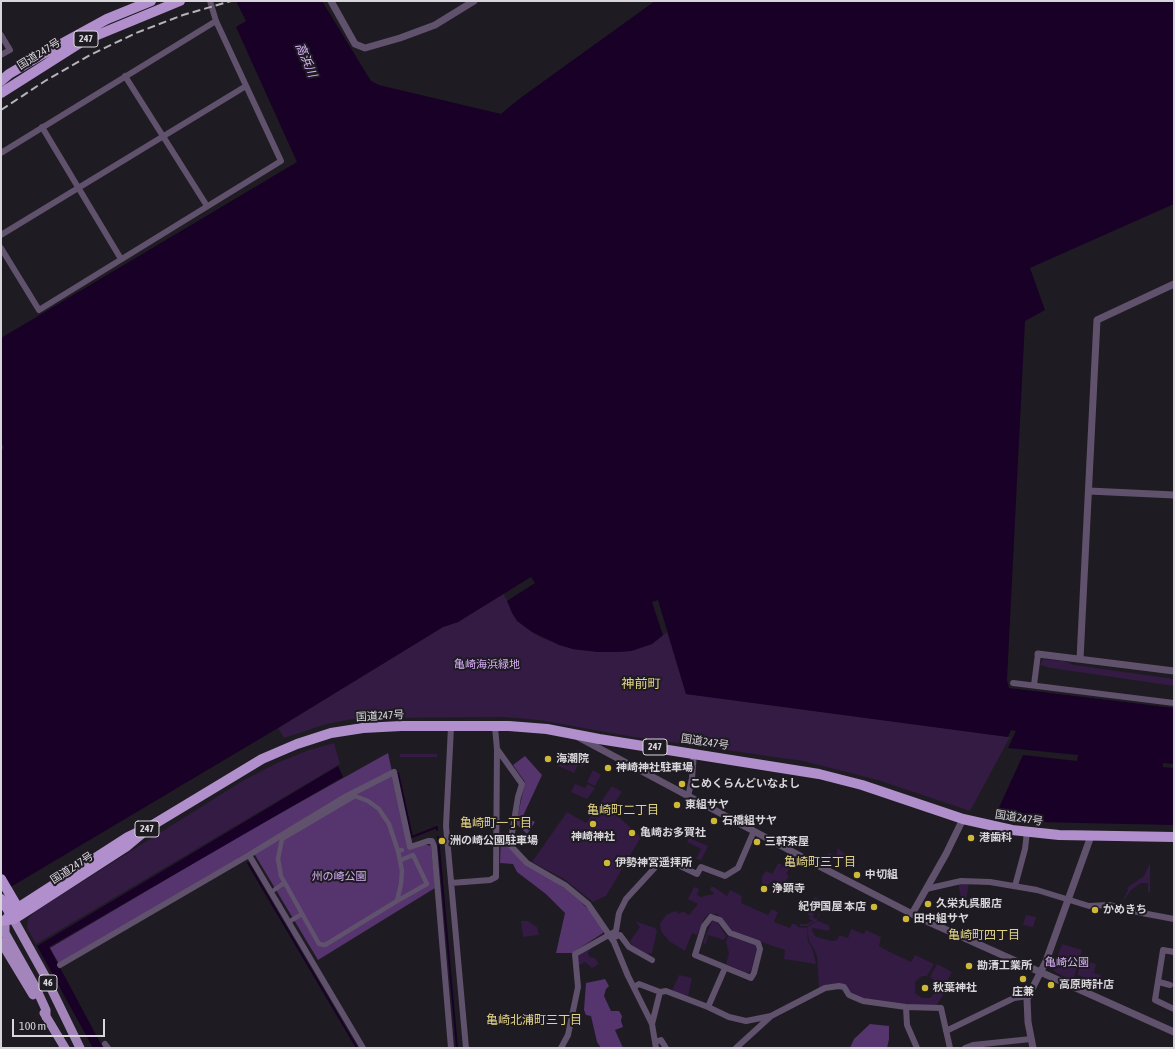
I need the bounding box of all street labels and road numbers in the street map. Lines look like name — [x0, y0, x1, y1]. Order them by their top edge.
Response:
road number: 247 — [74, 31, 98, 47]
street label: 国道247号 — [15, 36, 63, 72]
street label: 国道247号 — [355, 708, 405, 724]
street label: 国道247号 — [680, 732, 730, 752]
road number: 247 — [643, 739, 667, 755]
street label: 国道247号 — [994, 808, 1044, 828]
road number: 247 — [135, 821, 159, 837]
street label: 国道247号 — [48, 849, 96, 887]
road number: 46 — [39, 975, 57, 991]

